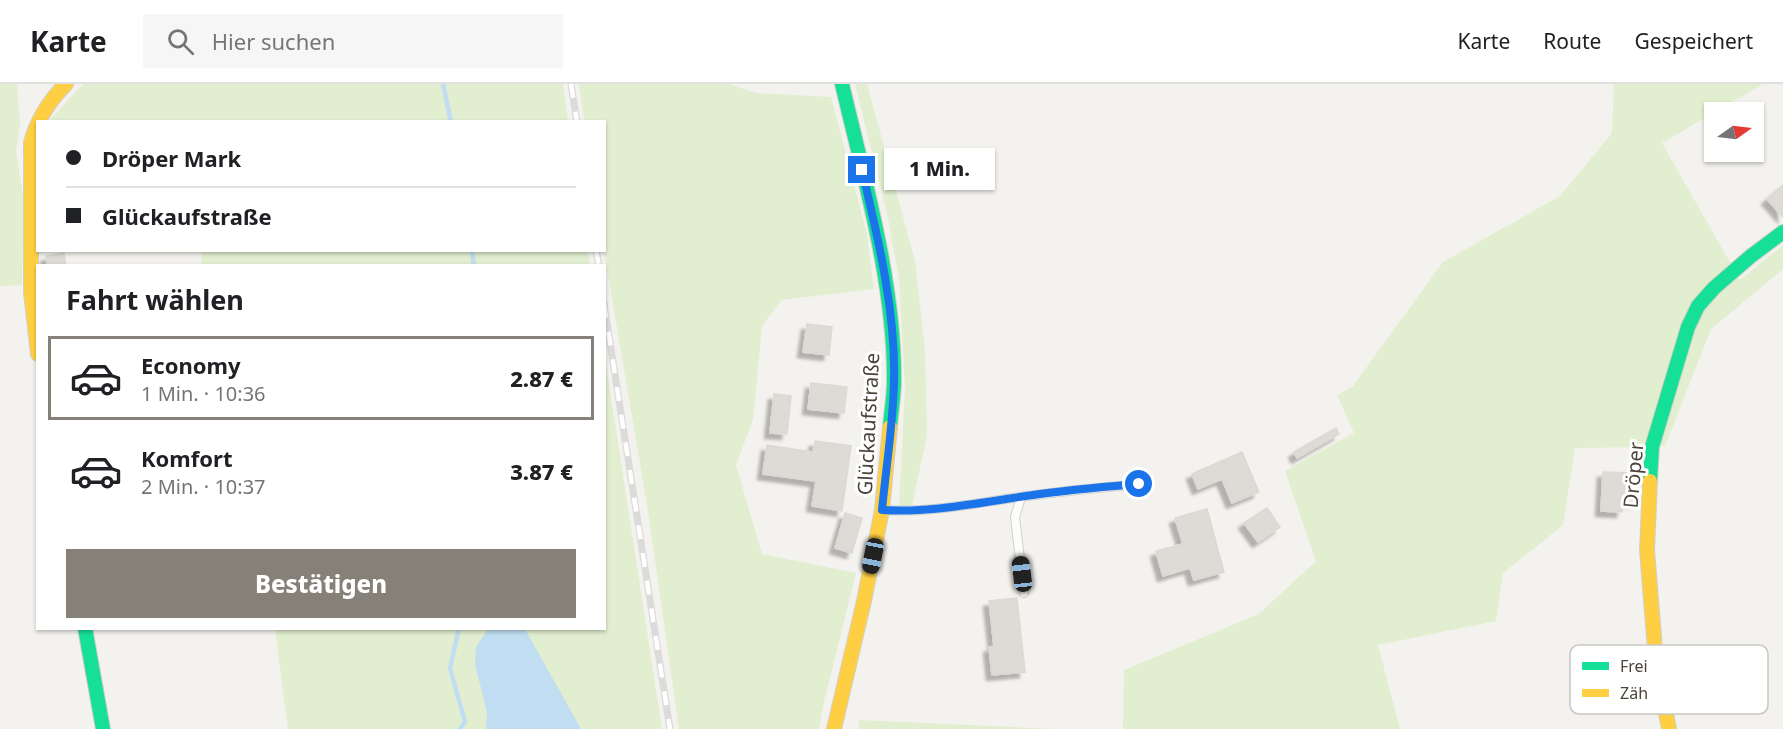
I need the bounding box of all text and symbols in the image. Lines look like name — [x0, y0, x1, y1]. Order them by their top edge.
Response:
search box — [143, 14, 563, 68]
text: Karte — [30, 22, 107, 60]
icon: search — [164, 25, 197, 58]
text: Hier suchen — [212, 26, 335, 56]
text: Karte — [1457, 27, 1510, 55]
text: Route — [1543, 27, 1601, 55]
text: Gespeichert — [1634, 27, 1753, 55]
north arrow — [1704, 102, 1764, 162]
map controls — [1704, 102, 1764, 162]
text: Dröper Mark — [102, 143, 241, 173]
callout: 1 Min. — [883, 149, 994, 191]
text: 1 Min. — [909, 155, 970, 182]
route end — [848, 156, 875, 183]
text: Glückaufstraße — [102, 201, 272, 231]
text: Fahrt wählen — [66, 281, 244, 318]
text: Economy — [141, 350, 240, 380]
icon: car — [69, 351, 123, 405]
street label: Glückaufstraße — [851, 352, 885, 496]
text: 2.87 € — [510, 363, 573, 393]
text: 1 Min. · 10:36 — [141, 380, 266, 407]
street label: Dröper — [1617, 441, 1649, 509]
text: Komfort — [141, 443, 232, 473]
icon: car — [69, 444, 123, 498]
text: 3.87 € — [510, 456, 573, 486]
route start — [1125, 470, 1152, 497]
text: 2 Min. · 10:37 — [141, 473, 266, 500]
car — [861, 537, 885, 575]
button: Bestätigen — [66, 549, 576, 618]
car — [1011, 555, 1033, 593]
legend — [1570, 645, 1768, 714]
text: Frei — [1620, 655, 1648, 677]
text: Zäh — [1620, 682, 1648, 704]

